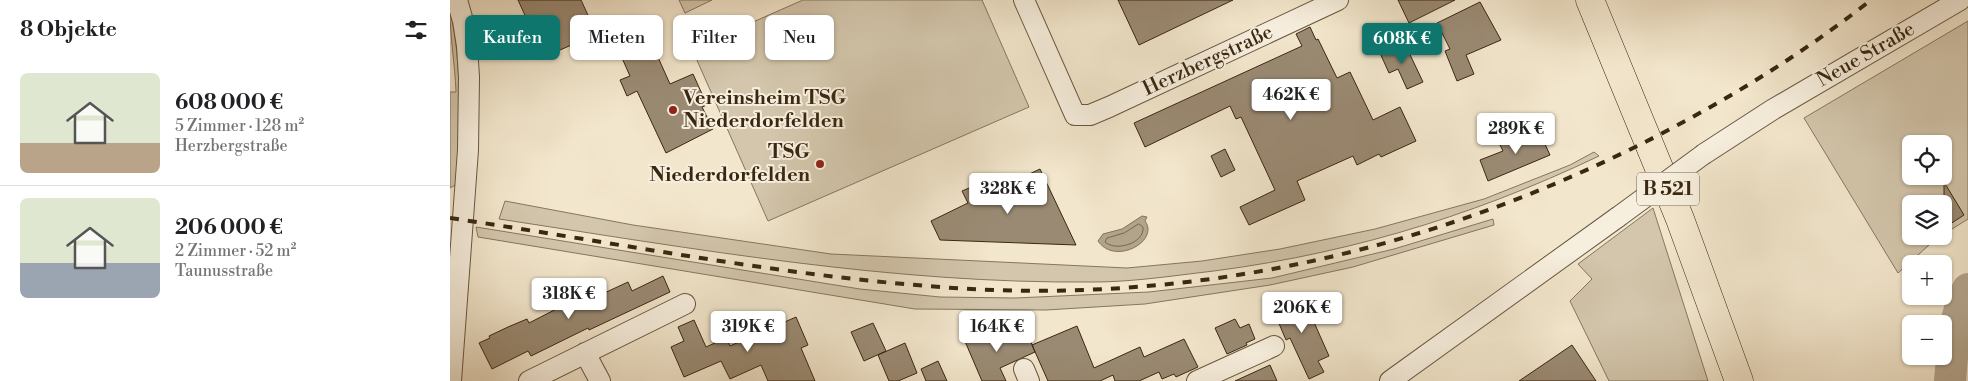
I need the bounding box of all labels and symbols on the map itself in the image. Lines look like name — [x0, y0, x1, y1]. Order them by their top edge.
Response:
street label: Neue Straße — [1813, 17, 1919, 93]
street label: Herzbergstraße — [1139, 20, 1277, 102]
pin: 608K € — [1361, 22, 1443, 65]
pin: 462K € — [1250, 78, 1332, 121]
place label: Vereinsheim TSG Niederdorfelden — [682, 86, 846, 134]
marker: Vereinsheim TSG Niederdorfelden — [667, 104, 679, 116]
pin: 289K € — [1475, 112, 1557, 155]
place label: TSG Niederdorfelden — [649, 140, 811, 188]
marker: TSG Niederdorfelden — [814, 158, 826, 170]
pin: 328K € — [967, 172, 1049, 215]
road number: B 521 — [1637, 172, 1699, 205]
pin: 318K € — [528, 278, 610, 320]
pin: 206K € — [1261, 292, 1343, 334]
pin: 319K € — [707, 310, 789, 353]
pin: 164K € — [956, 310, 1038, 353]

